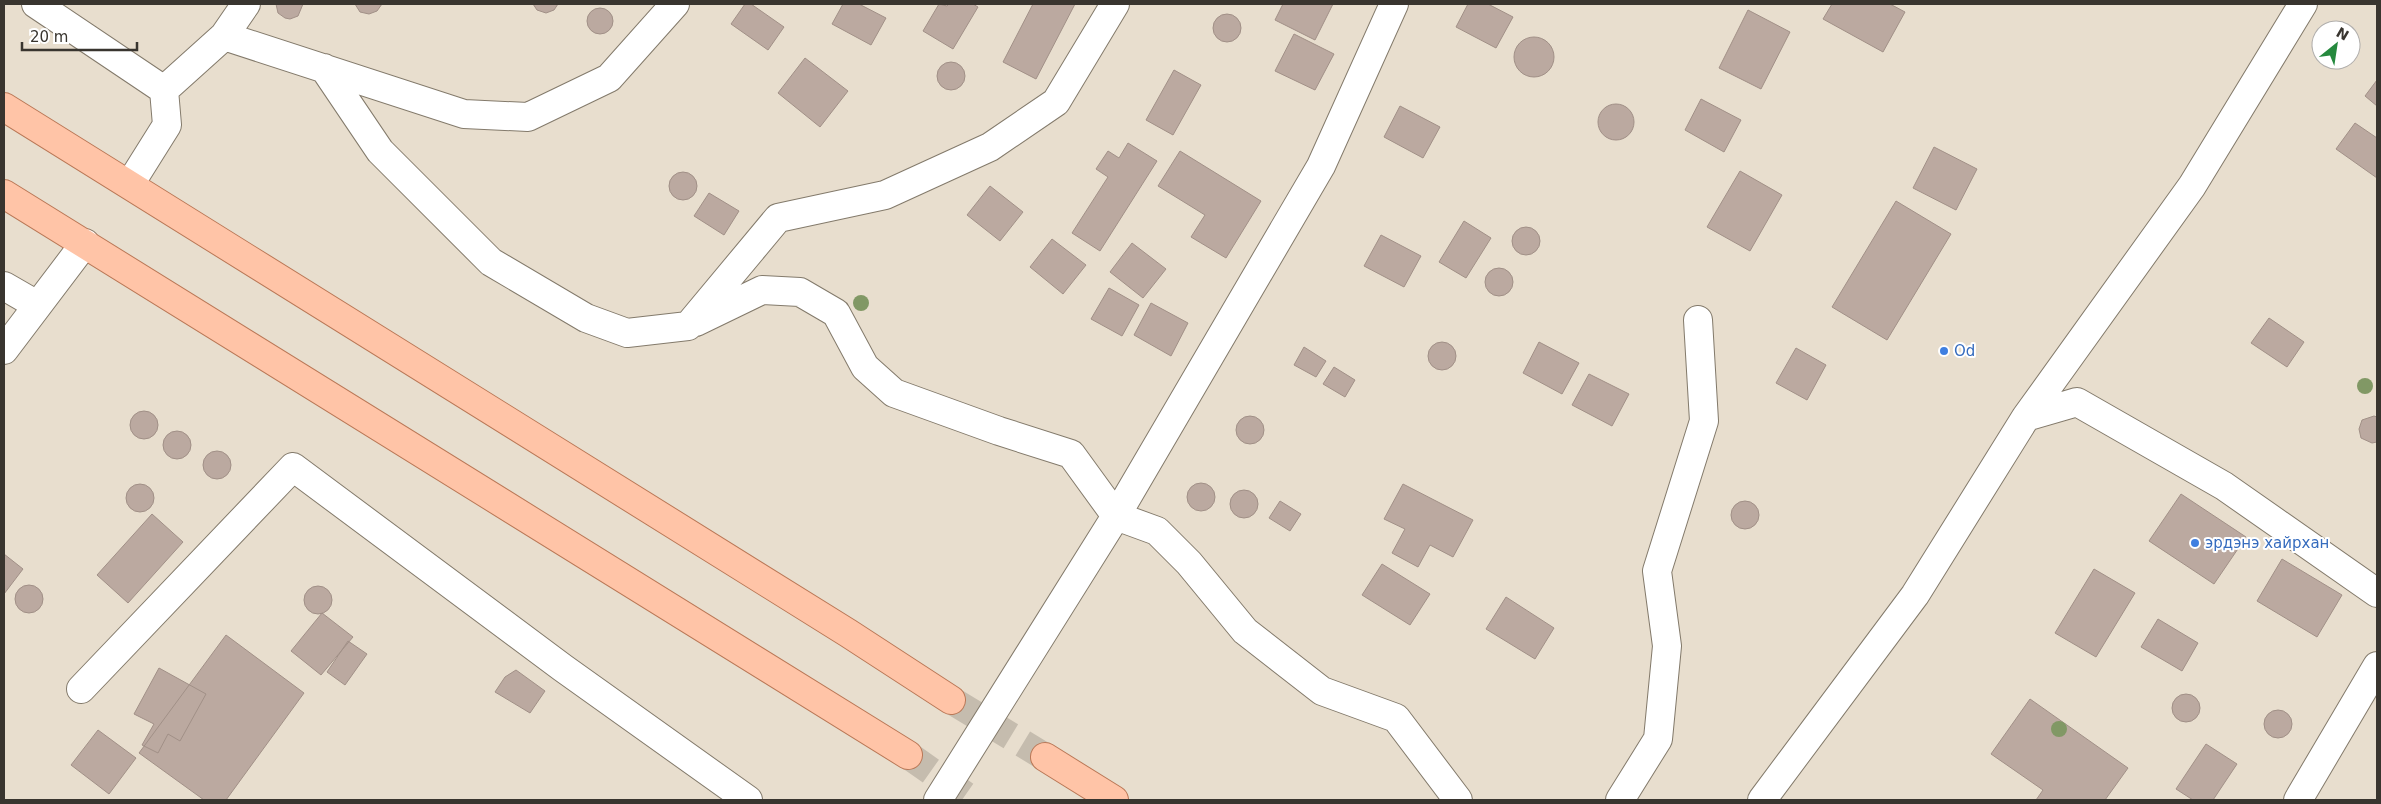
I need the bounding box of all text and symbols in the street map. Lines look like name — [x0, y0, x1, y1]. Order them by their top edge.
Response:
scale bar — [22, 20, 138, 52]
north arrow — [2311, 20, 2361, 70]
text: N — [2333, 24, 2352, 44]
text: 20 m — [30, 28, 68, 46]
place label: Od — [1954, 342, 1975, 360]
marker: Od — [1938, 345, 1950, 357]
place label: эрдэнэ хайрхан — [2205, 534, 2329, 552]
marker: эрдэнэ хайрхан — [2189, 537, 2201, 549]

